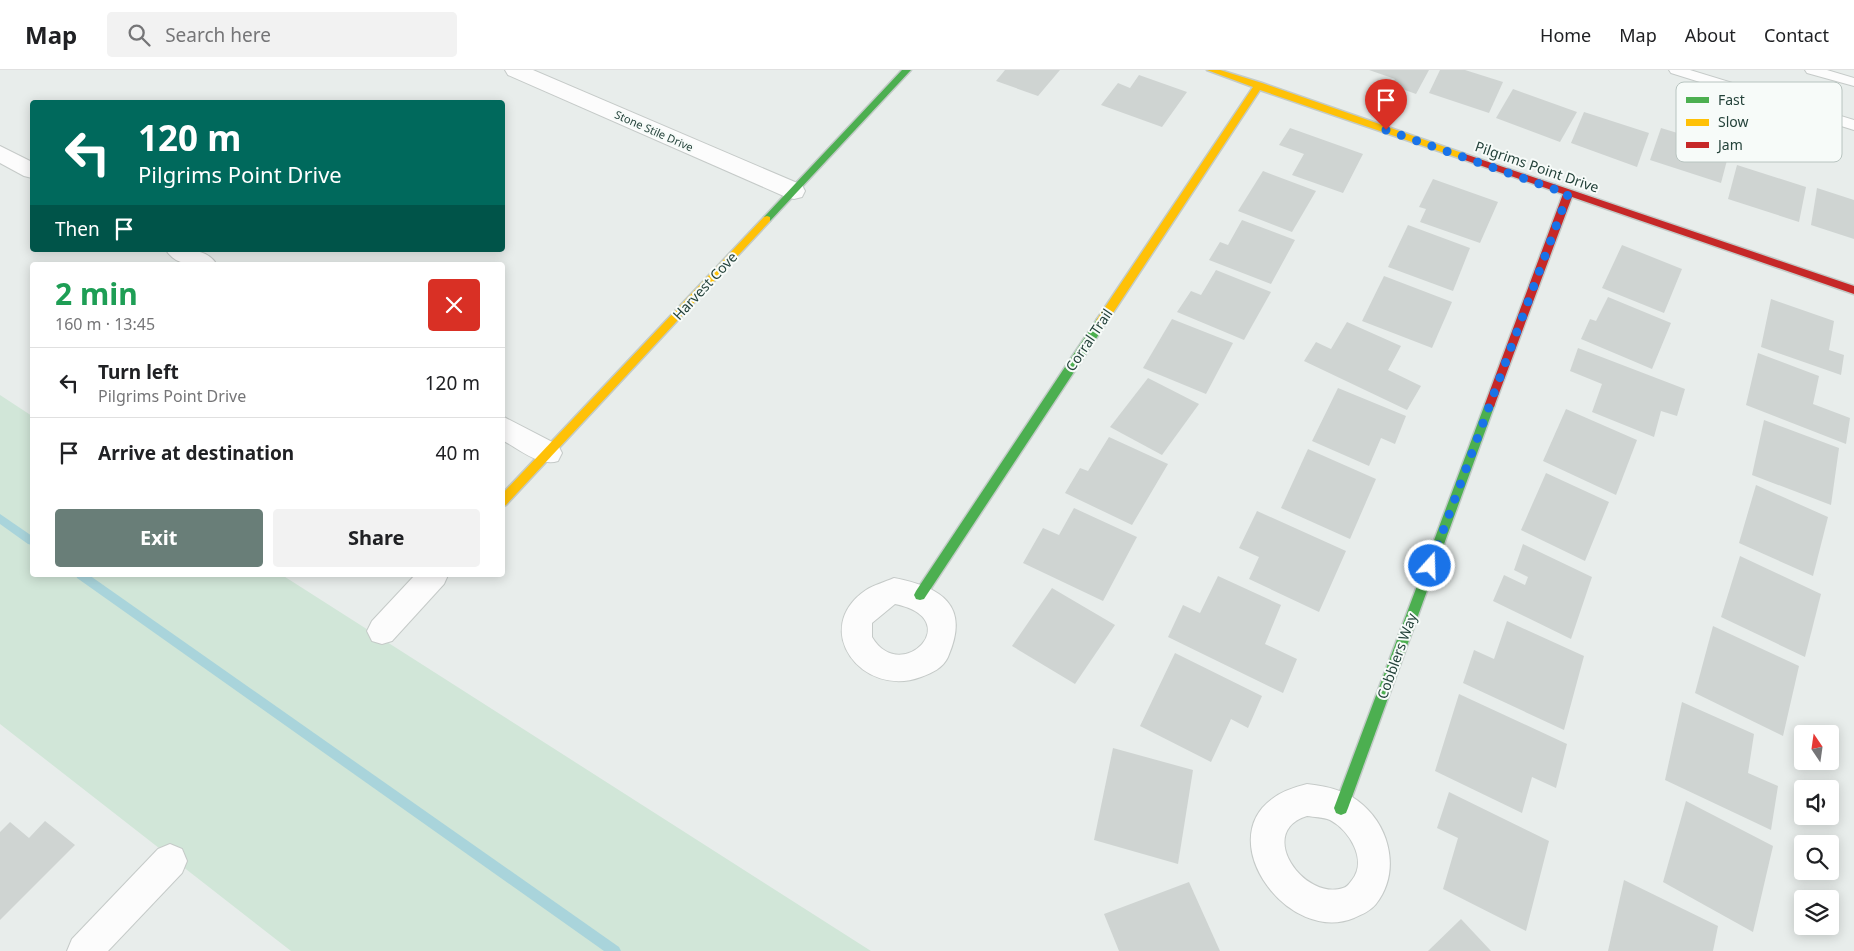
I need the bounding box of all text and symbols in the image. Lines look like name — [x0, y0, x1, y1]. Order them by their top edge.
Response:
search box — [107, 12, 457, 57]
text: Map — [25, 18, 77, 51]
icon: search — [125, 21, 153, 49]
text: Search here — [165, 22, 271, 48]
text: Home — [1540, 23, 1591, 47]
text: Map — [1619, 23, 1657, 47]
text: About — [1685, 23, 1736, 47]
text: Contact — [1764, 23, 1829, 47]
pin — [1365, 79, 1407, 130]
legend — [1676, 82, 1842, 162]
icon: arrive — [1372, 86, 1400, 114]
text: Fast — [1718, 90, 1745, 109]
street label: Stone Stile Drive — [613, 107, 696, 155]
text: Slow — [1718, 112, 1749, 131]
text: 120 m — [138, 114, 241, 161]
icon: left — [55, 120, 120, 185]
text: Jam — [1716, 135, 1743, 154]
street label: Pilgrims Point Drive — [1473, 136, 1602, 197]
text: Pilgrims Point Drive — [138, 159, 342, 189]
icon: arrive — [110, 215, 138, 243]
text: Then — [55, 216, 100, 242]
street label: Harvest Cove — [668, 247, 741, 324]
text: 2 min — [55, 273, 138, 314]
button: close — [428, 279, 480, 331]
street label: Corral Trail — [1061, 305, 1116, 375]
text: 160 m · 13:45 — [55, 313, 155, 335]
text: Turn left — [98, 359, 179, 385]
icon: left — [55, 369, 83, 397]
text: 120 m — [425, 370, 480, 396]
text: Pilgrims Point Drive — [98, 385, 246, 407]
icon: arrive — [55, 439, 83, 467]
text: Arrive at destination — [98, 440, 294, 466]
text: 40 m — [436, 440, 480, 466]
button: Exit — [55, 509, 263, 567]
button: Share — [273, 509, 480, 567]
position arrow — [1403, 539, 1455, 591]
street label: Cobblers Way — [1372, 610, 1421, 701]
north arrow — [1794, 725, 1839, 770]
map controls — [1794, 725, 1839, 935]
button: sound — [1794, 780, 1839, 825]
button: search — [1794, 835, 1839, 880]
button: layers — [1794, 890, 1839, 935]

